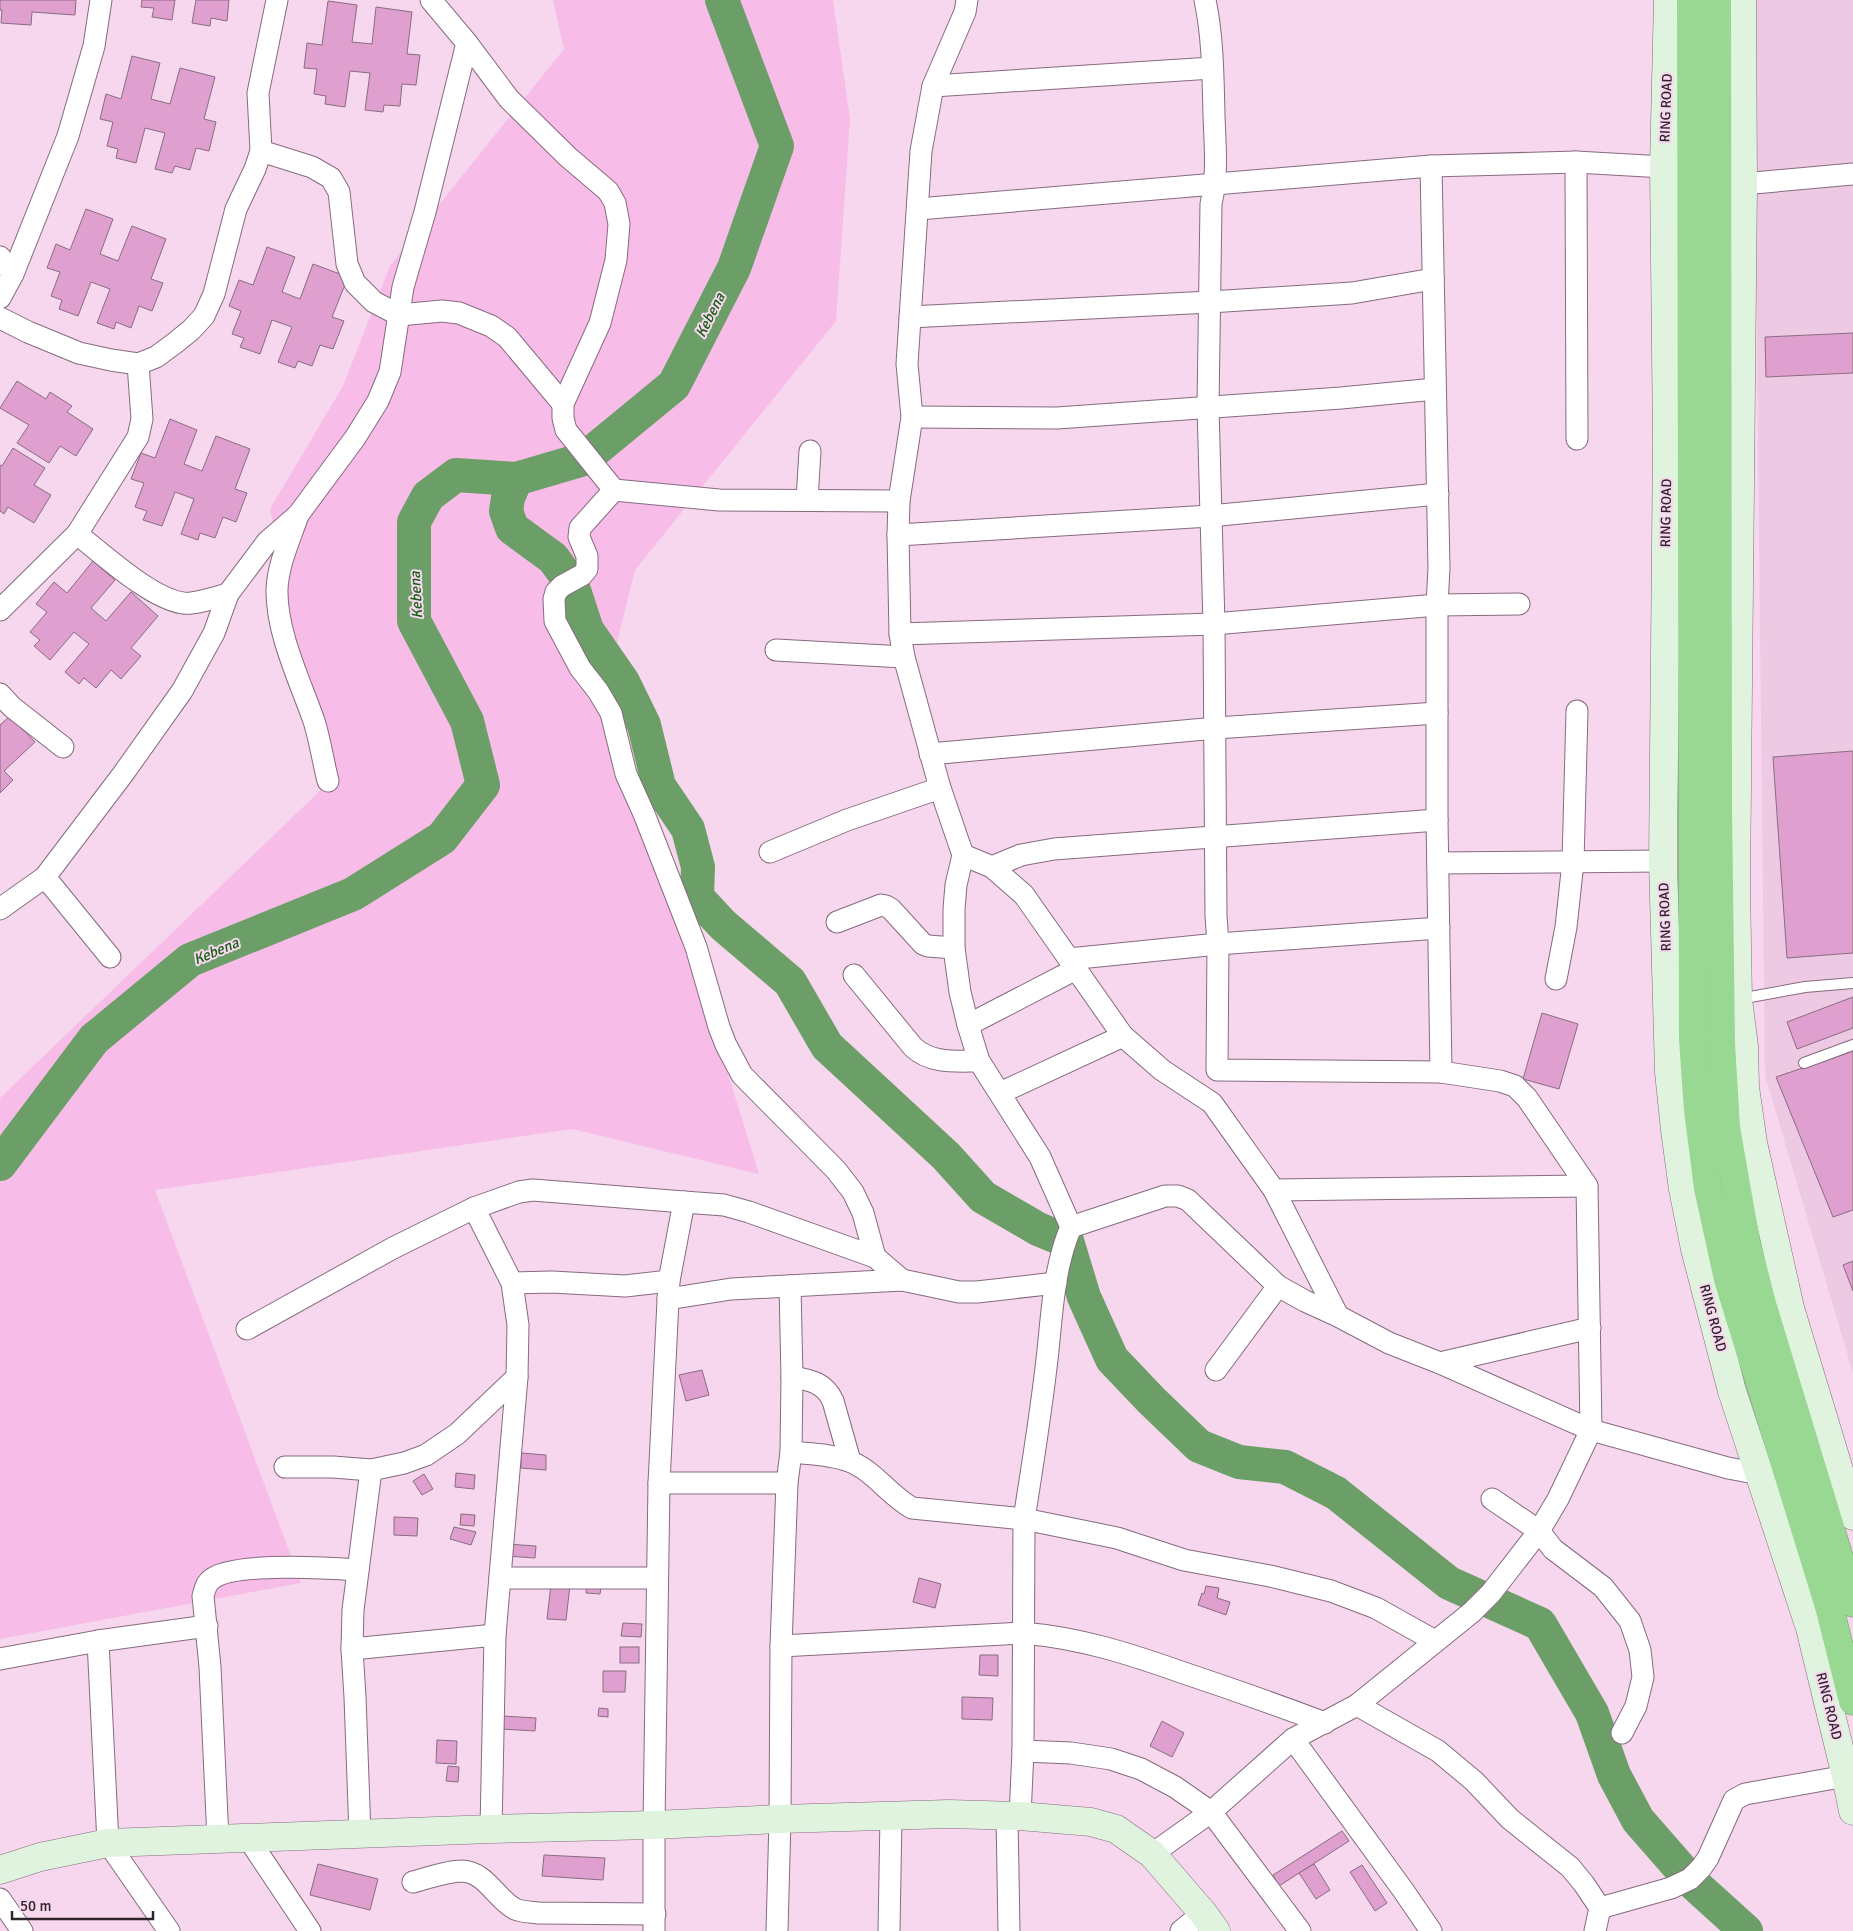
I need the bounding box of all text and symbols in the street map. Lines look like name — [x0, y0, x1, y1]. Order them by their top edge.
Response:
street label: RING ROAD — [1656, 73, 1676, 143]
water label: Kebena — [691, 289, 729, 340]
street label: RING ROAD — [1657, 478, 1675, 548]
water label: Kebena — [406, 570, 426, 619]
street label: RING ROAD — [1655, 882, 1675, 952]
water label: Kebena — [191, 933, 242, 969]
street label: RING ROAD — [1696, 1282, 1730, 1354]
street label: RING ROAD — [1812, 1670, 1846, 1742]
scale bar — [12, 1888, 154, 1920]
text: 50 m — [20, 1897, 51, 1915]

